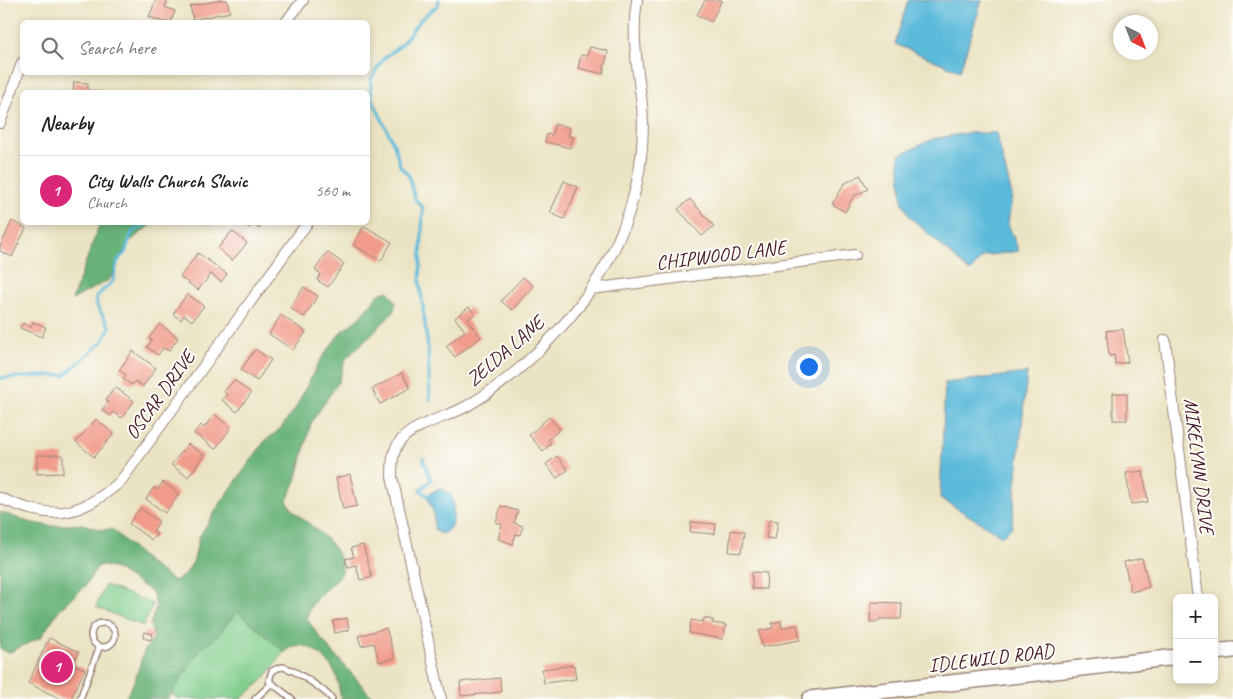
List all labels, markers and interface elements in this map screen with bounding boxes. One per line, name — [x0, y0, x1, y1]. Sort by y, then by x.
north arrow — [1113, 15, 1158, 60]
search box — [20, 20, 370, 75]
icon: search — [38, 34, 66, 62]
text: Search here — [78, 36, 155, 60]
text: Nearby — [40, 110, 93, 136]
text: City Walls Church Slavic — [87, 169, 248, 193]
text: 1 — [52, 181, 60, 201]
text: 560 m — [316, 181, 350, 201]
text: Church — [87, 193, 127, 213]
street label: CHIPWOOD LANE — [655, 234, 790, 275]
street label: ZELDA LANE — [461, 309, 551, 392]
street label: OSCAR DRIVE — [119, 344, 202, 444]
your location — [796, 354, 822, 380]
street label: MIKELYNN DRIVE — [1178, 397, 1220, 538]
map controls — [1173, 594, 1218, 684]
button: + — [1173, 594, 1218, 639]
street label: IDLEWILD ROAD — [927, 638, 1056, 678]
button: − — [1173, 639, 1218, 684]
pin: 1 — [41, 648, 73, 686]

